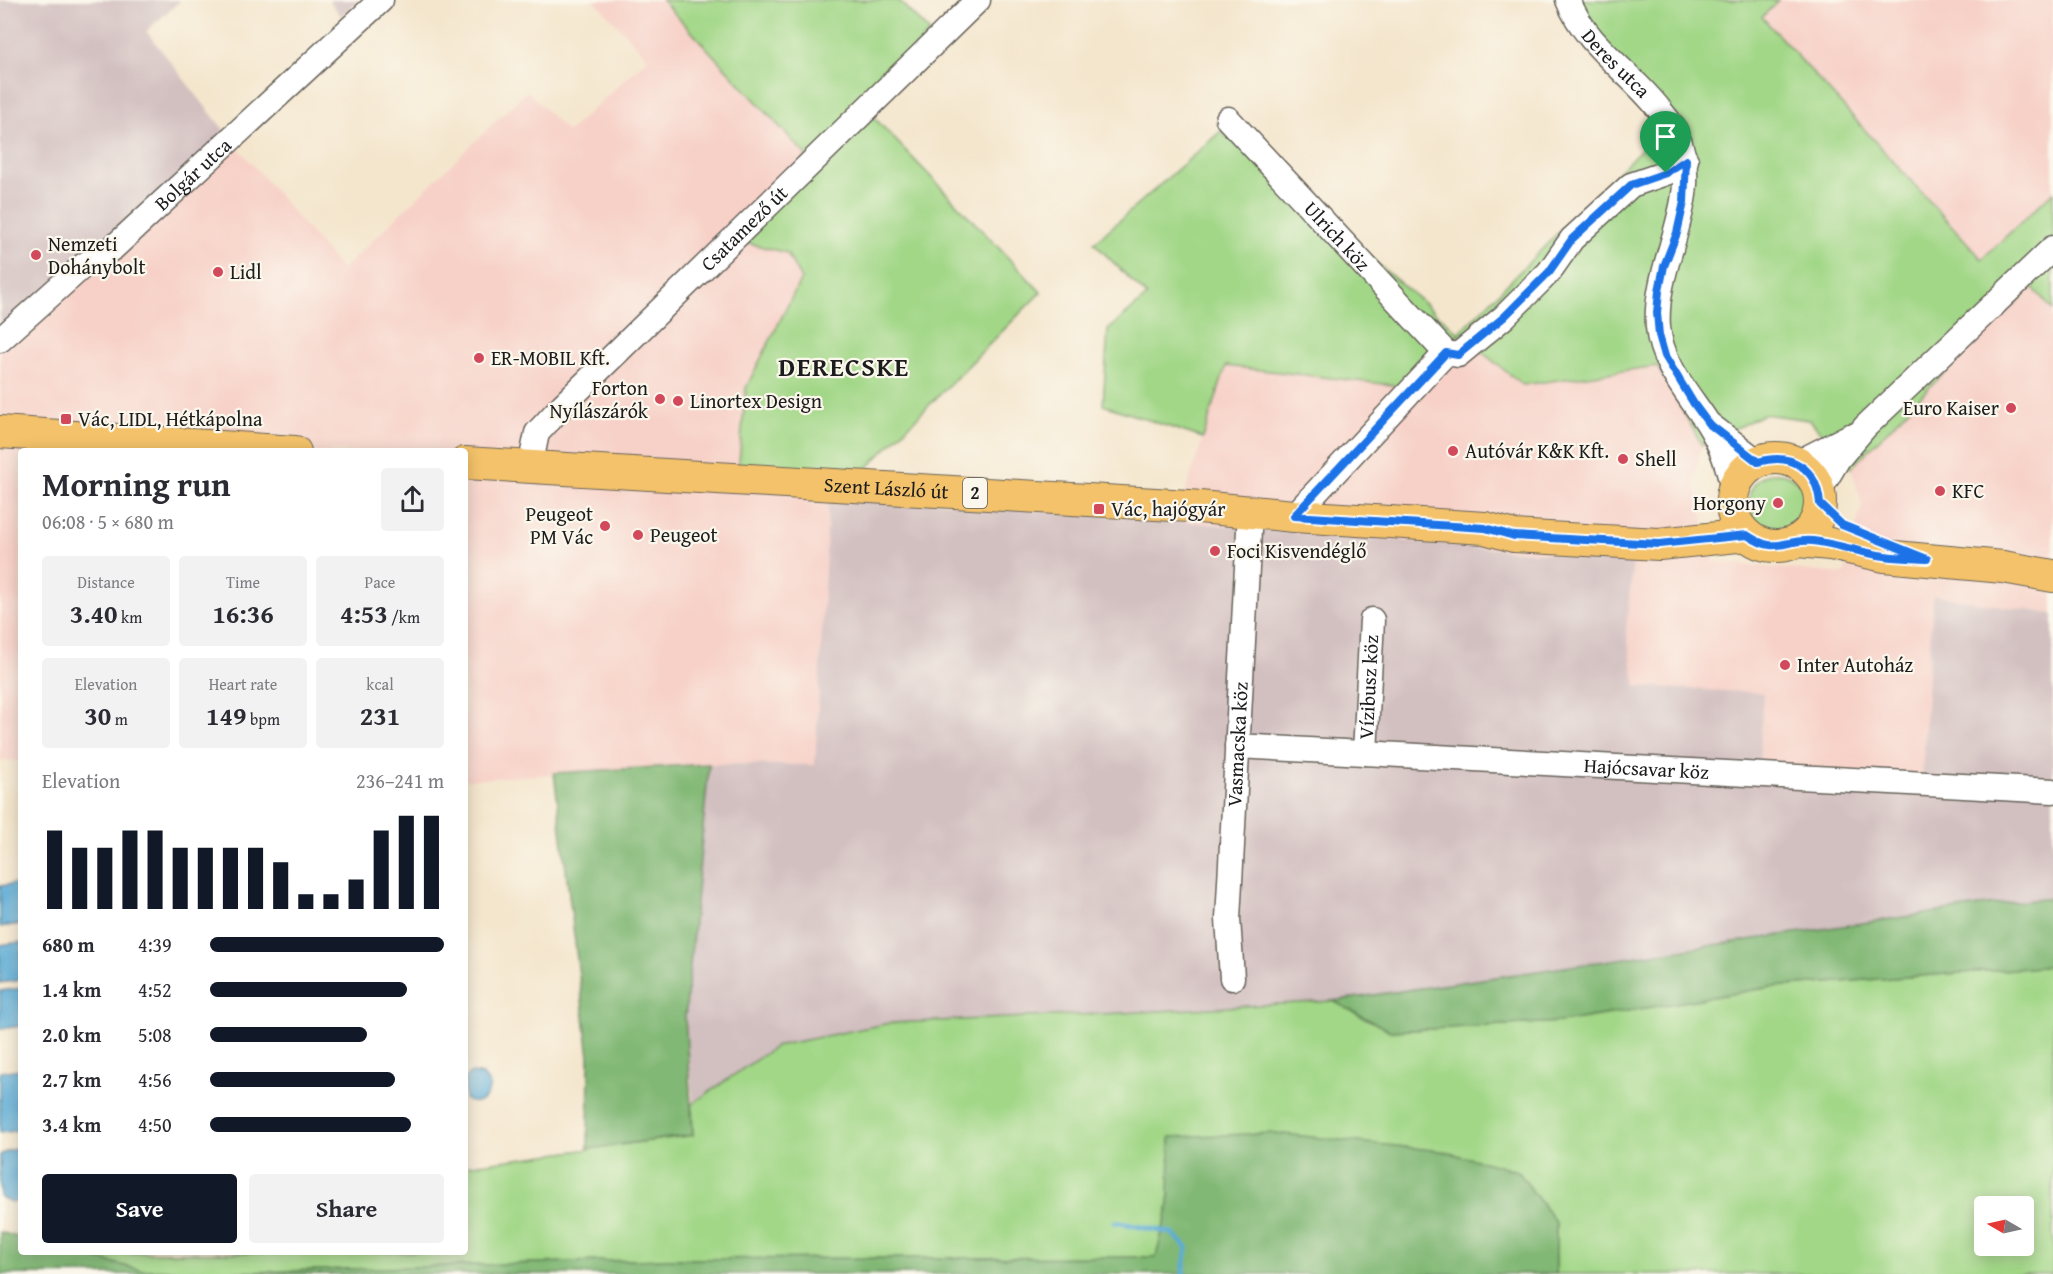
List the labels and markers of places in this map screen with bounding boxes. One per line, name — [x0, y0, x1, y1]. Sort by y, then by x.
pin — [1640, 111, 1691, 173]
place label: Nemzeti Dohánybolt — [48, 229, 145, 281]
marker: Nemzeti Dohánybolt — [29, 248, 43, 262]
place label: Lidl — [230, 257, 262, 286]
marker: Lidl — [211, 265, 225, 279]
place label: ER-MOBIL Kft. — [491, 343, 610, 372]
marker: ER-MOBIL Kft. — [472, 351, 486, 365]
place label: Forton Nyílászárók — [550, 373, 649, 425]
place label: Linortex Design — [690, 386, 822, 415]
marker: Forton Nyílászárók — [653, 392, 667, 406]
place label: Euro Kaiser — [1903, 393, 1999, 422]
marker: Linortex Design — [671, 394, 685, 408]
marker: Euro Kaiser — [2004, 401, 2018, 415]
place label: Vác, LIDL, Hétkápolna — [78, 404, 263, 433]
marker: Vác, LIDL, Hétkápolna — [59, 412, 73, 426]
place label: Autóvár K&K Kft. — [1465, 436, 1609, 465]
marker: Autóvár K&K Kft. — [1446, 444, 1460, 458]
place label: Shell — [1635, 444, 1677, 473]
marker: Shell — [1616, 452, 1630, 466]
place label: KFC — [1952, 476, 1985, 505]
marker: KFC — [1933, 484, 1947, 498]
place label: Horgony — [1693, 488, 1766, 517]
place label: Vác, hajógyár — [1111, 494, 1226, 523]
marker: Horgony — [1771, 496, 1785, 510]
place label: Peugeot PM Vác — [525, 499, 593, 551]
marker: Vác, hajógyár — [1092, 502, 1106, 516]
marker: Peugeot PM Vác — [598, 519, 612, 533]
place label: Peugeot — [650, 520, 718, 549]
marker: Peugeot — [631, 528, 645, 542]
place label: Foci Kisvendéglő — [1227, 536, 1366, 565]
marker: Foci Kisvendéglő — [1208, 544, 1222, 558]
place label: Inter Autoház — [1797, 650, 1913, 679]
marker: Inter Autoház — [1778, 658, 1792, 672]

